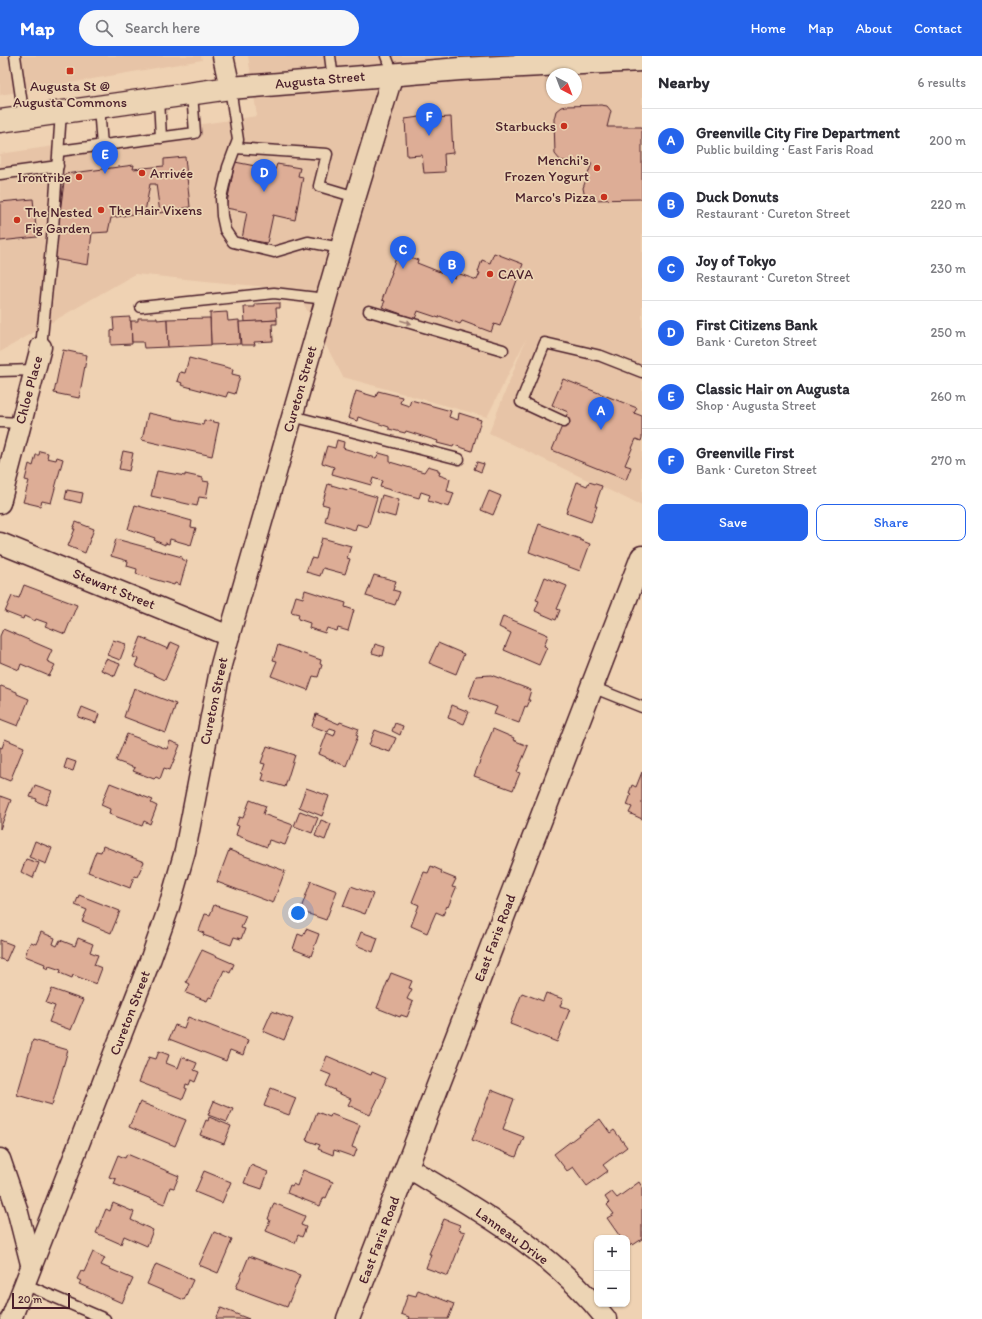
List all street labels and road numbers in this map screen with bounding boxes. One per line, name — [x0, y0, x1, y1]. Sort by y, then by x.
street label: Augusta Street — [274, 68, 366, 92]
street label: Cureton Street — [280, 344, 320, 434]
street label: Chloe Place — [12, 354, 46, 426]
street label: Stewart Street — [70, 565, 158, 613]
street label: Cureton Street — [196, 656, 232, 746]
street label: East Faris Road — [471, 891, 520, 984]
street label: Cureton Street — [106, 968, 154, 1058]
street label: East Faris Road — [355, 1193, 404, 1286]
street label: Lanneau Drive — [472, 1204, 552, 1268]

